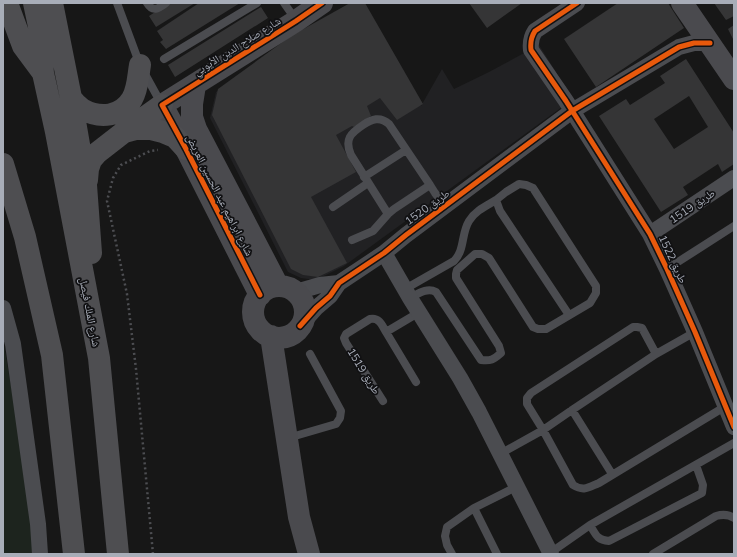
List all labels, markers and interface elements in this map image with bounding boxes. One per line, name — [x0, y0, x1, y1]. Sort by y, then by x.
street label: شارع صلاح الدين الأيوبي — [191, 14, 284, 80]
street label: شارع ابراهيم عبد الحسين العريض — [182, 132, 257, 258]
street label: طريق 1520 — [402, 186, 452, 228]
street label: طريق 1519 — [667, 186, 717, 226]
street label: طريق 1522 — [656, 233, 690, 285]
street label: شارع الملك فيصل — [76, 276, 104, 348]
street label: طريق 1519 — [344, 345, 384, 397]

